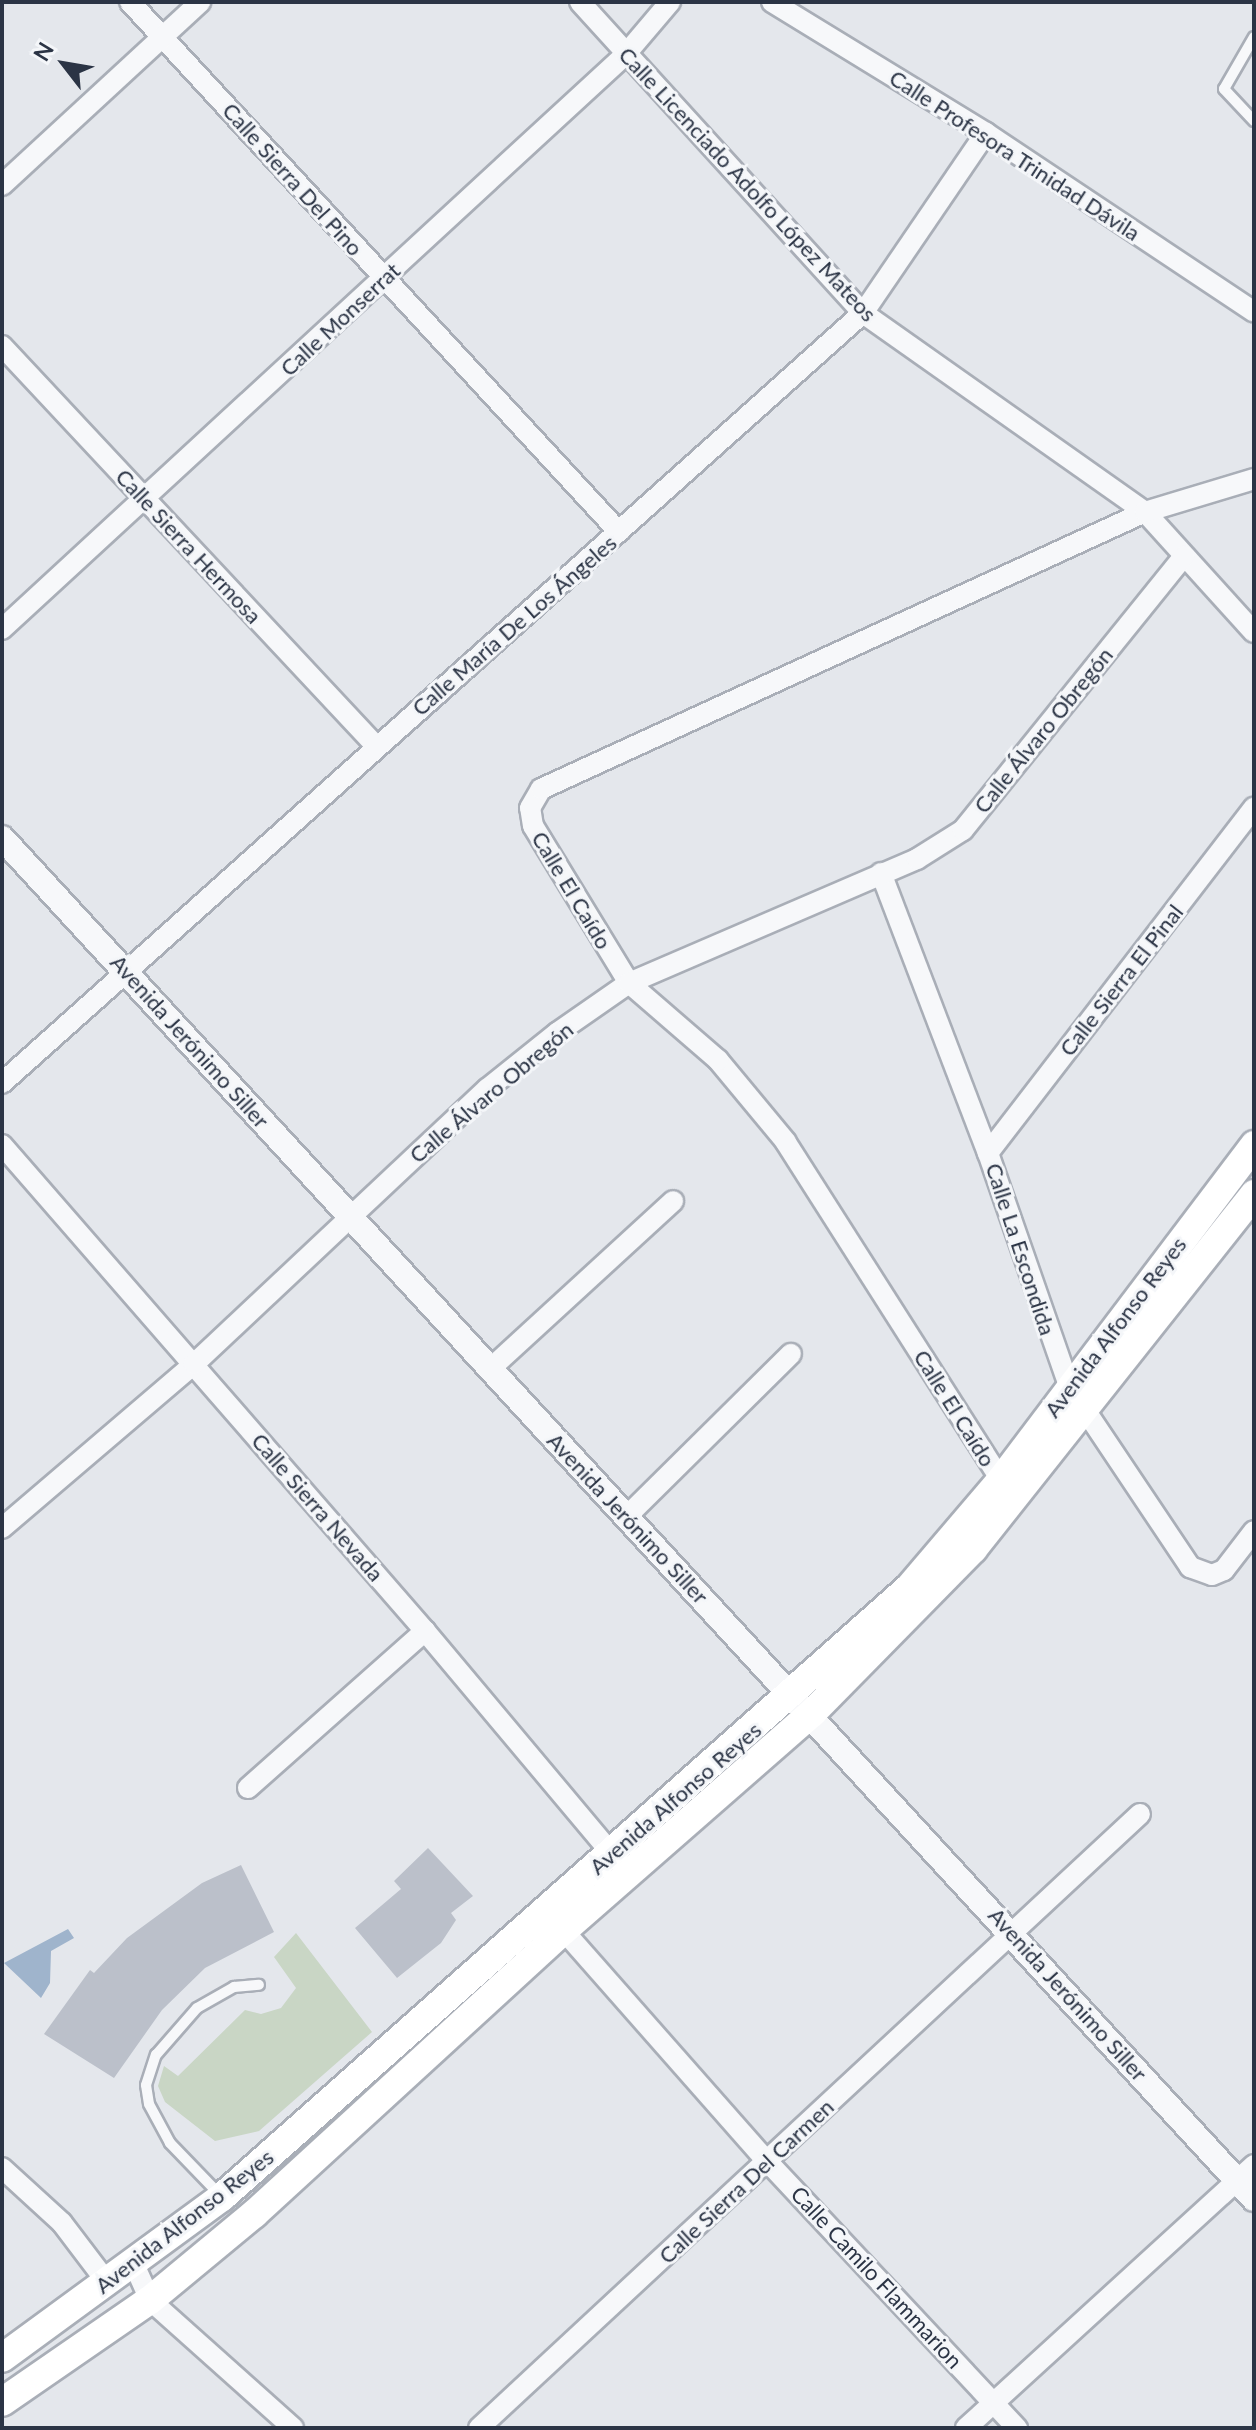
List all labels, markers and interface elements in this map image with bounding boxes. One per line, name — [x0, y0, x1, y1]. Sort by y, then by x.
north arrow — [24, 24, 104, 104]
text: N — [27, 37, 59, 66]
street label: Calle Licenciado Adolfo López Mateos — [614, 41, 882, 327]
street label: Calle Profesora Trinidad Dávila — [885, 64, 1145, 246]
street label: Calle Sierra Del Pino — [217, 97, 369, 261]
street label: Calle Monserrat — [275, 257, 405, 381]
street label: Calle Sierra Hermosa — [111, 463, 267, 629]
street label: Calle María De Los Ángeles — [406, 529, 622, 721]
street label: Calle Álvaro Obregón — [968, 642, 1118, 818]
street label: Calle El Caído — [527, 826, 617, 954]
street label: Calle Sierra El Pinal — [1054, 899, 1188, 1061]
street label: Avenida Jerónimo Siller — [105, 949, 275, 1133]
street label: Calle Álvaro Obregón — [404, 1016, 578, 1168]
street label: Calle La Escondida — [981, 1160, 1061, 1338]
street label: Avenida Alfonso Reyes — [1038, 1231, 1192, 1423]
street label: Calle El Caído — [909, 1345, 1001, 1471]
street label: Avenida Jerónimo Siller — [542, 1427, 714, 1609]
street label: Calle Sierra Nevada — [247, 1428, 389, 1586]
street label: Avenida Alfonso Reyes — [584, 1716, 766, 1880]
street label: Avenida Jerónimo Siller — [983, 1902, 1153, 2086]
street label: Calle Sierra Del Carmen — [653, 2093, 839, 2269]
street label: Avenida Alfonso Reyes — [89, 2143, 279, 2299]
street label: Calle Camilo Flammarion — [786, 2181, 968, 2373]

